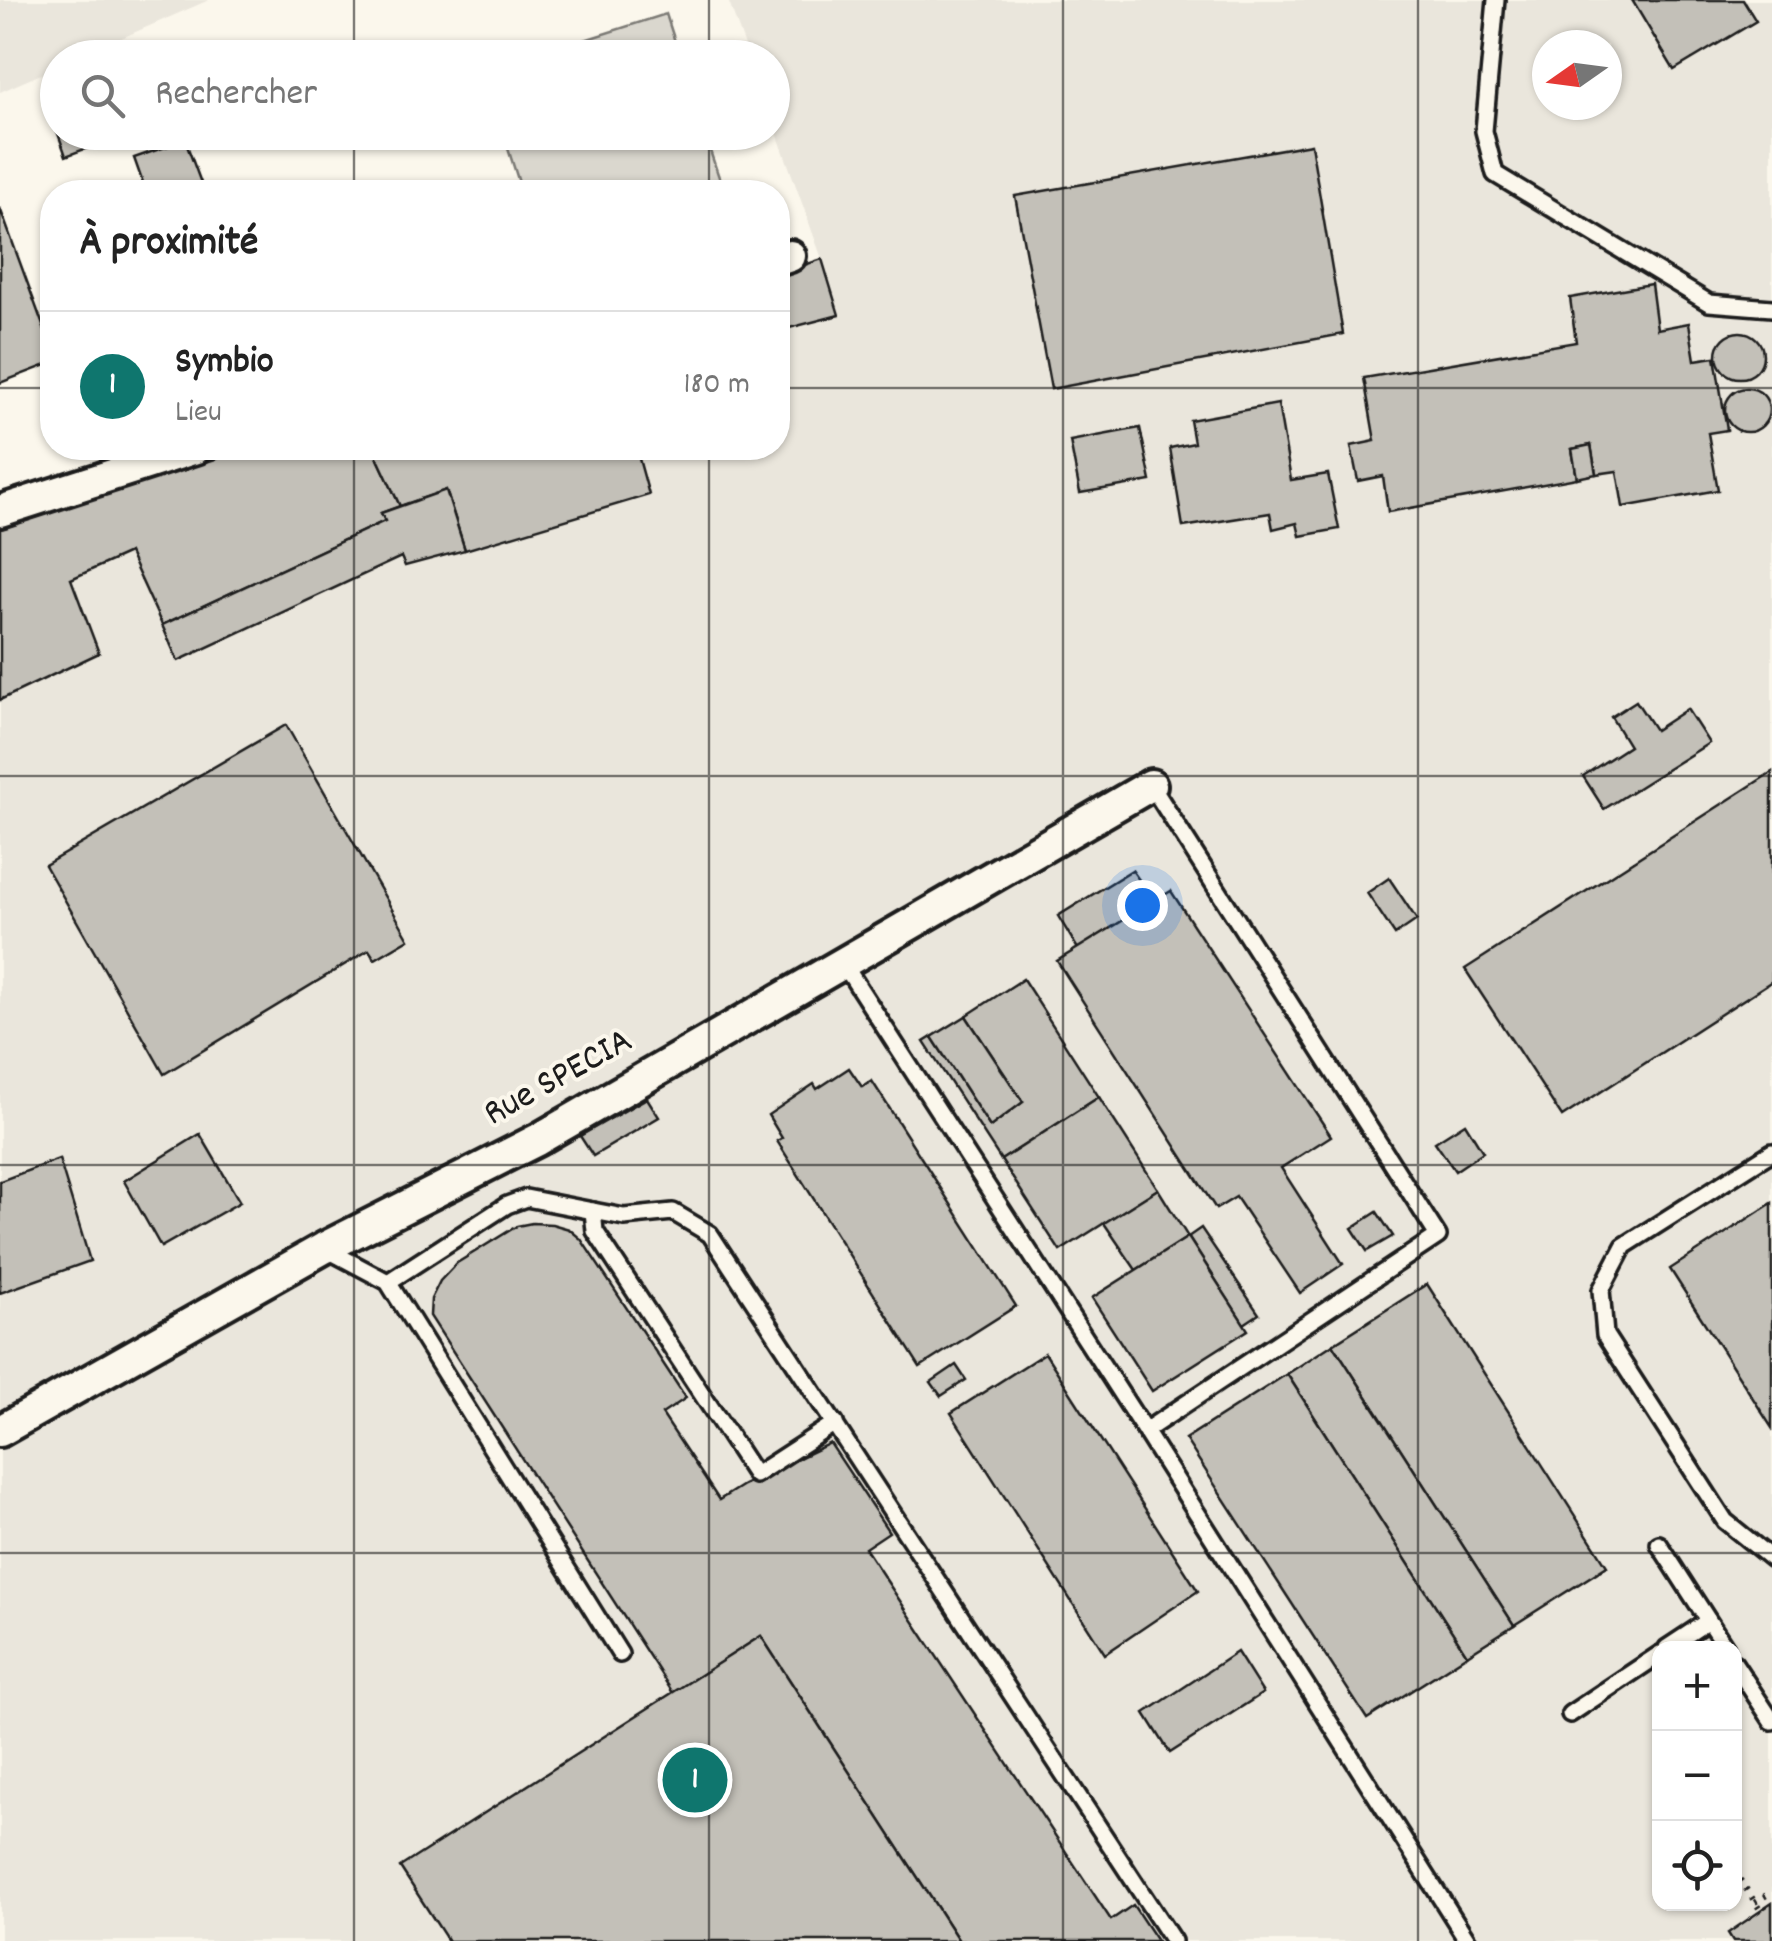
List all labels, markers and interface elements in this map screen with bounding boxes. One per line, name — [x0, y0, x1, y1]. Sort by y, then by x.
north arrow — [1532, 30, 1622, 120]
search box — [40, 40, 790, 150]
icon: search — [75, 68, 130, 123]
text: Rechercher — [155, 68, 317, 123]
text: À proximité — [80, 215, 258, 275]
text: Symbio — [175, 336, 274, 391]
text: 1 — [109, 363, 116, 409]
text: 180 m — [683, 363, 750, 409]
text: Lieu — [175, 391, 222, 437]
your location — [1117, 880, 1168, 931]
street label: Rue SPECIA — [474, 1015, 644, 1143]
map controls — [1652, 1641, 1742, 1911]
button: + — [1652, 1641, 1742, 1731]
button: − — [1652, 1731, 1742, 1821]
pin: 1 — [662, 1742, 728, 1818]
button: locate — [1652, 1821, 1742, 1911]

